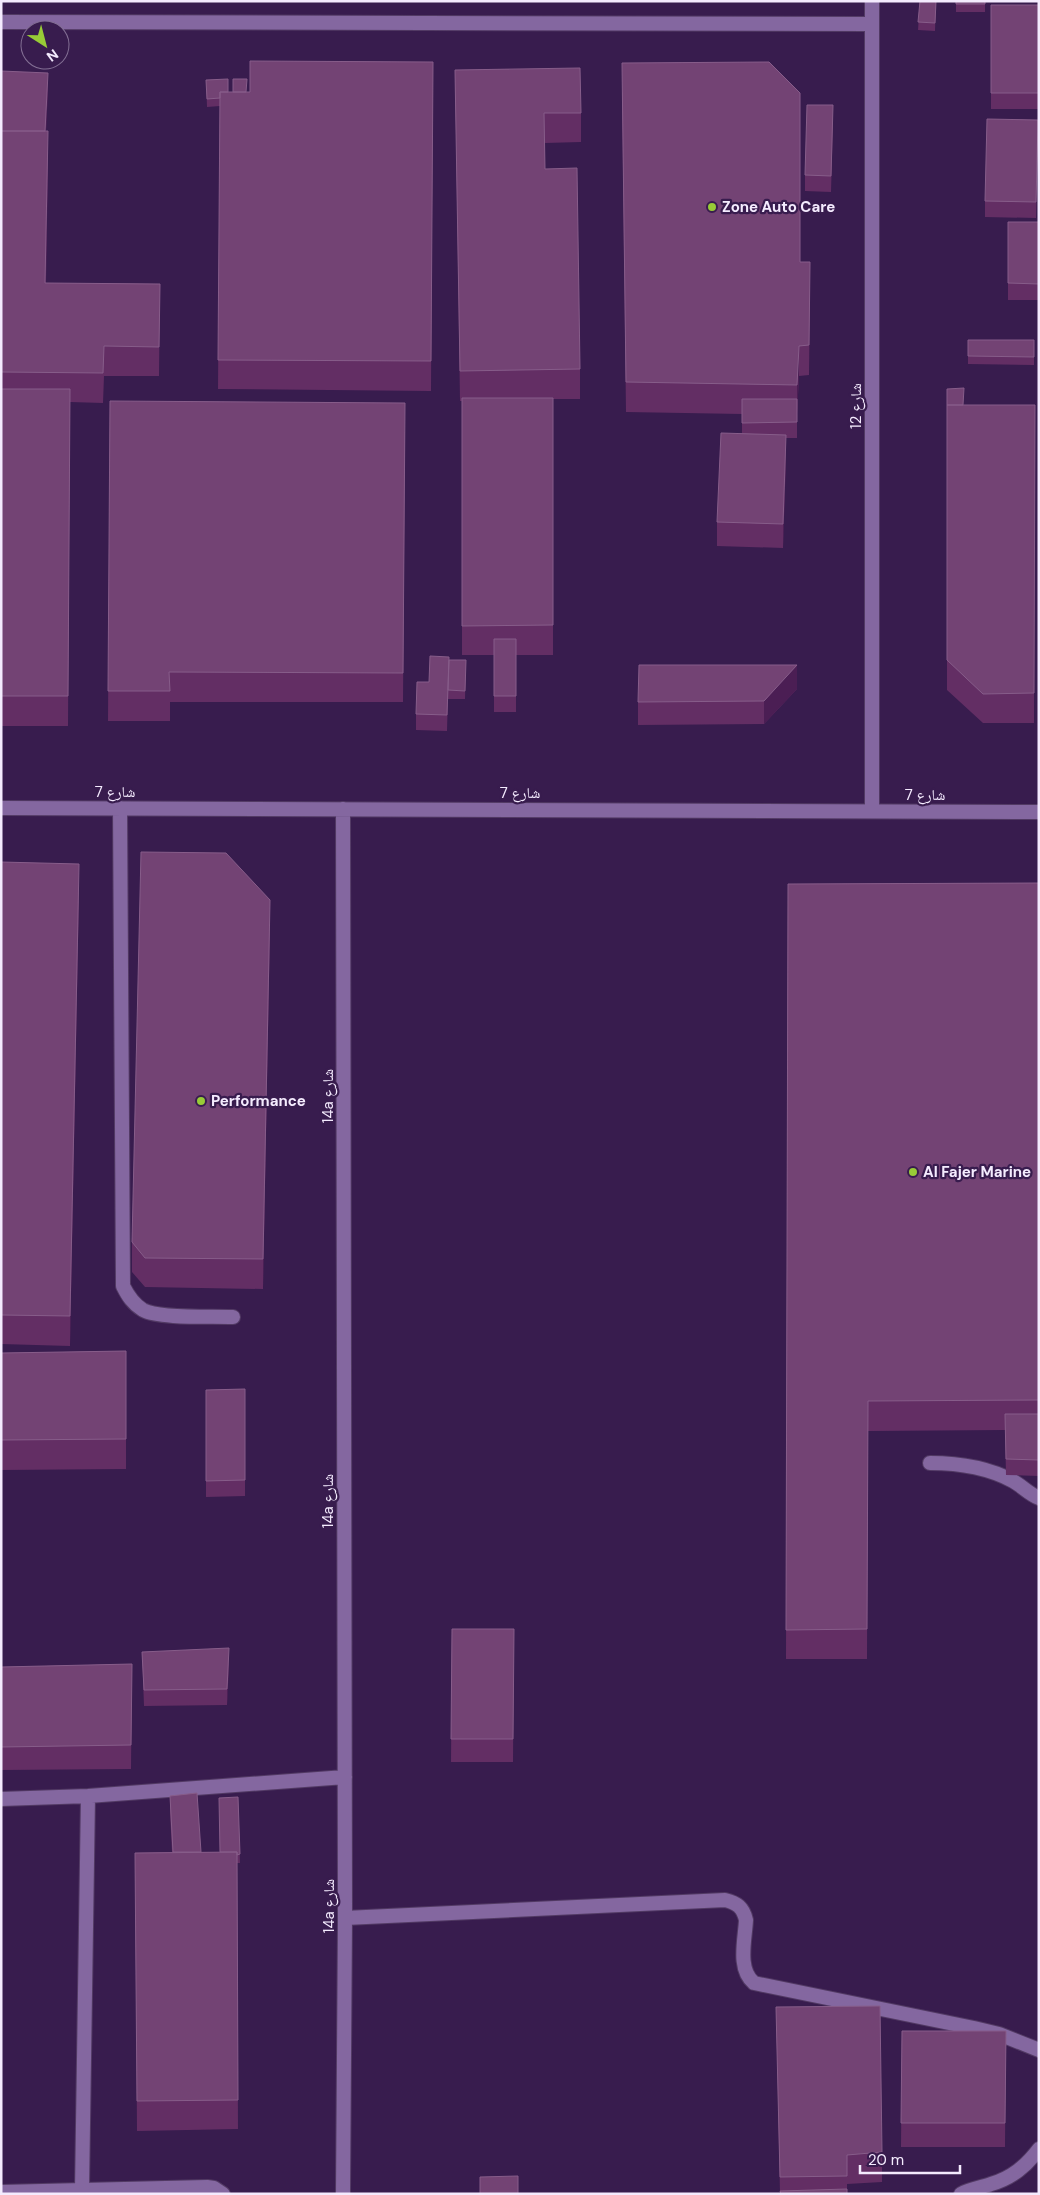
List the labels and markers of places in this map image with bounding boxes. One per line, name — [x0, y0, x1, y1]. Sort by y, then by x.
place label: Zone Auto Care — [722, 197, 835, 217]
marker: Zone Auto Care — [706, 201, 718, 213]
place label: Performance — [211, 1091, 306, 1111]
marker: Performance — [195, 1095, 207, 1107]
place label: Al Fajer Marine — [923, 1162, 1031, 1182]
marker: Al Fajer Marine — [907, 1166, 919, 1178]

